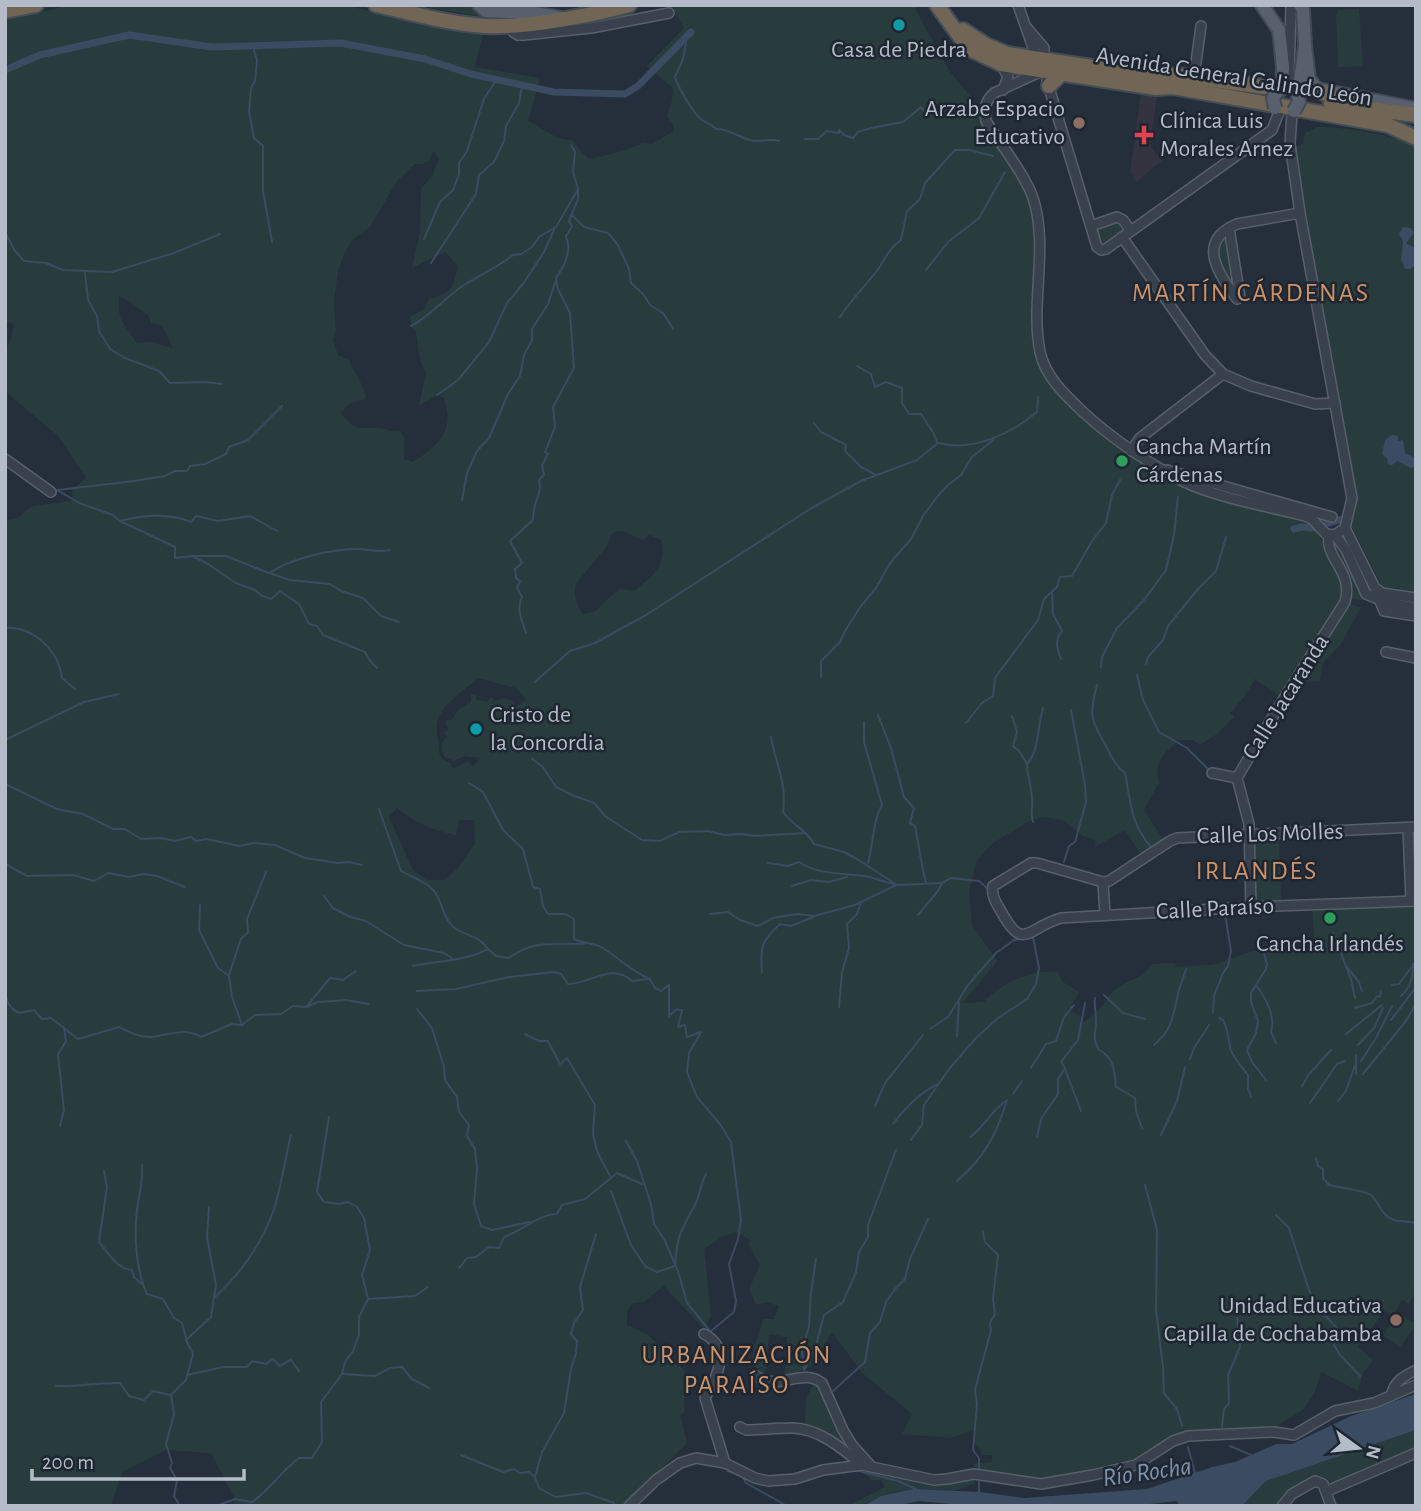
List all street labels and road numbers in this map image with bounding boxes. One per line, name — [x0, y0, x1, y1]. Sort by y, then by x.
street label: Avenida General Galindo León — [1094, 43, 1374, 111]
street label: Calle Jacaranda — [1238, 630, 1334, 764]
street label: Calle Los Molles — [1196, 819, 1344, 849]
street label: Calle Paraíso — [1155, 894, 1275, 924]

